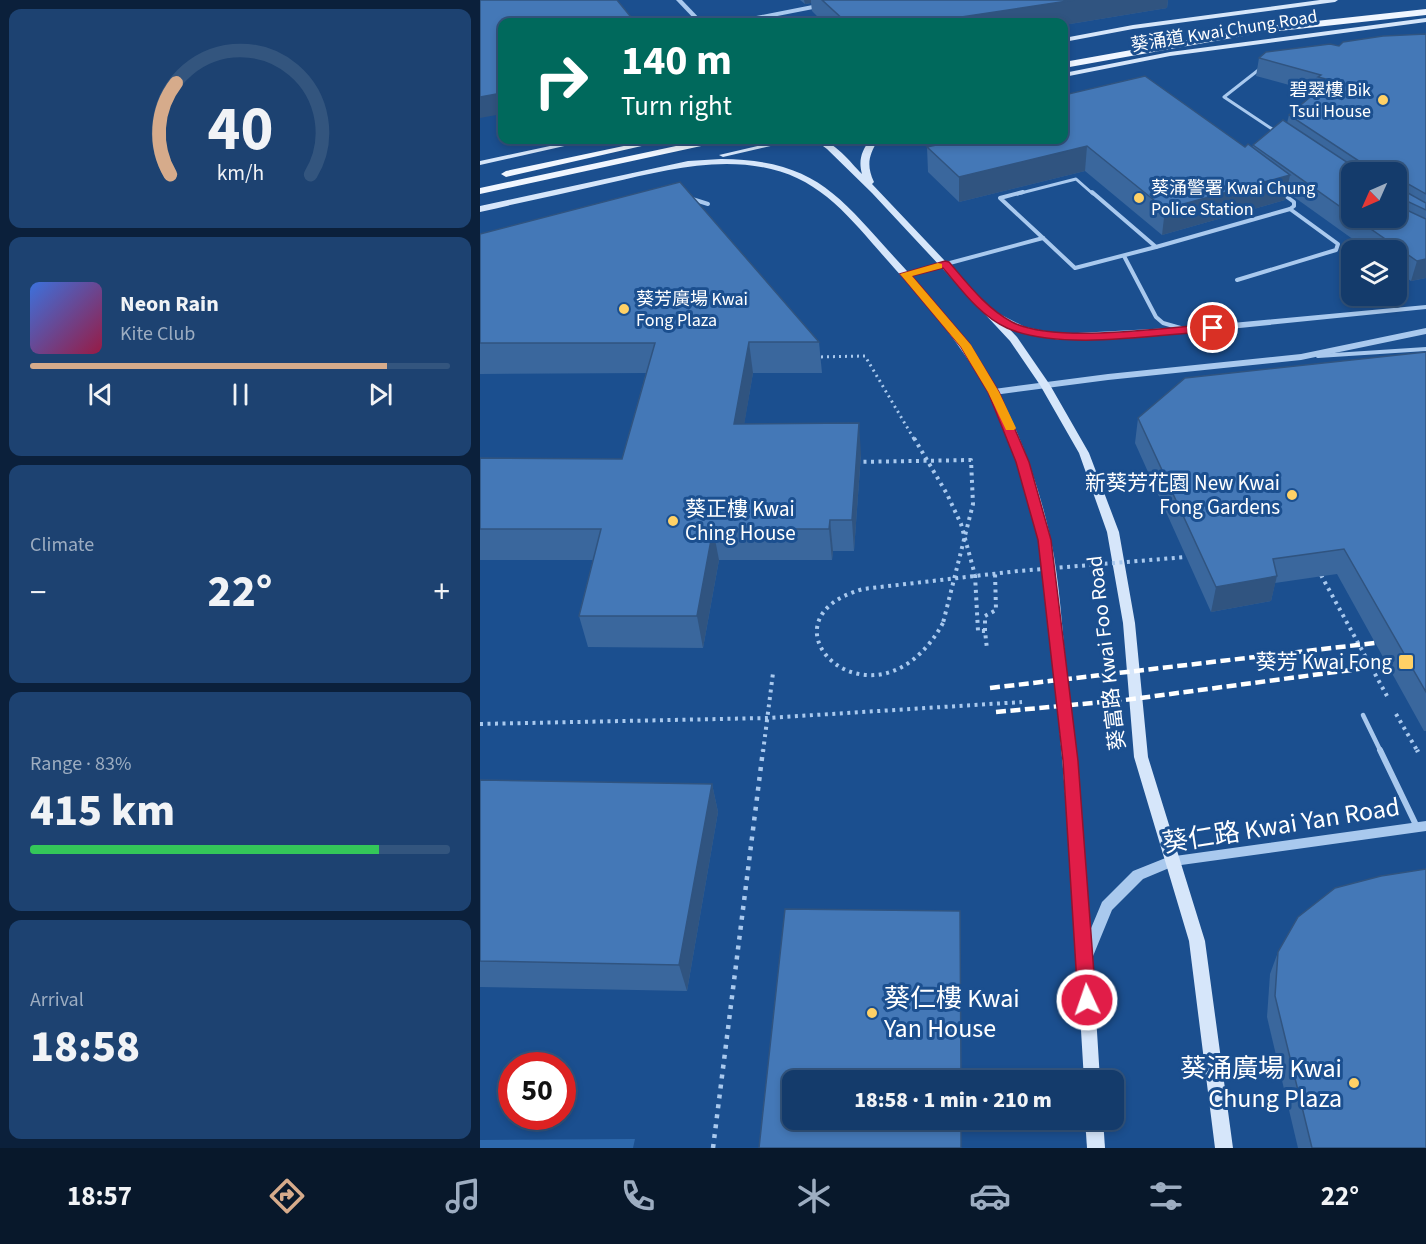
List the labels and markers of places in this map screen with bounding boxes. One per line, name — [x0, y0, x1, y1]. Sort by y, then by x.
place label: 碧翠樓 Bik Tsui House — [1289, 78, 1371, 124]
marker: 碧翠樓 Bik Tsui House — [1376, 93, 1390, 107]
place label: 葵涌警署 Kwai Chung Police Station — [1151, 176, 1315, 222]
marker: 葵涌警署 Kwai Chung Police Station — [1132, 191, 1146, 205]
place label: 葵芳廣場 Kwai Fong Plaza — [636, 287, 748, 333]
marker: 葵芳廣場 Kwai Fong Plaza — [617, 302, 631, 316]
pin — [1187, 302, 1238, 353]
place label: 新葵芳花園 New Kwai Fong Gardens — [1085, 468, 1280, 522]
marker: 新葵芳花園 New Kwai Fong Gardens — [1285, 488, 1299, 502]
place label: 葵正樓 Kwai Ching House — [685, 494, 796, 548]
marker: 葵正樓 Kwai Ching House — [666, 514, 680, 528]
place label: 葵芳 Kwai Fong — [1256, 647, 1392, 677]
marker: 葵芳 Kwai Fong — [1397, 653, 1415, 671]
place label: 葵仁樓 Kwai Yan House — [883, 980, 1020, 1047]
marker: 葵仁樓 Kwai Yan House — [865, 1006, 879, 1020]
place label: 葵涌廣場 Kwai Chung Plaza — [1180, 1050, 1342, 1117]
marker: 葵涌廣場 Kwai Chung Plaza — [1347, 1076, 1361, 1090]

